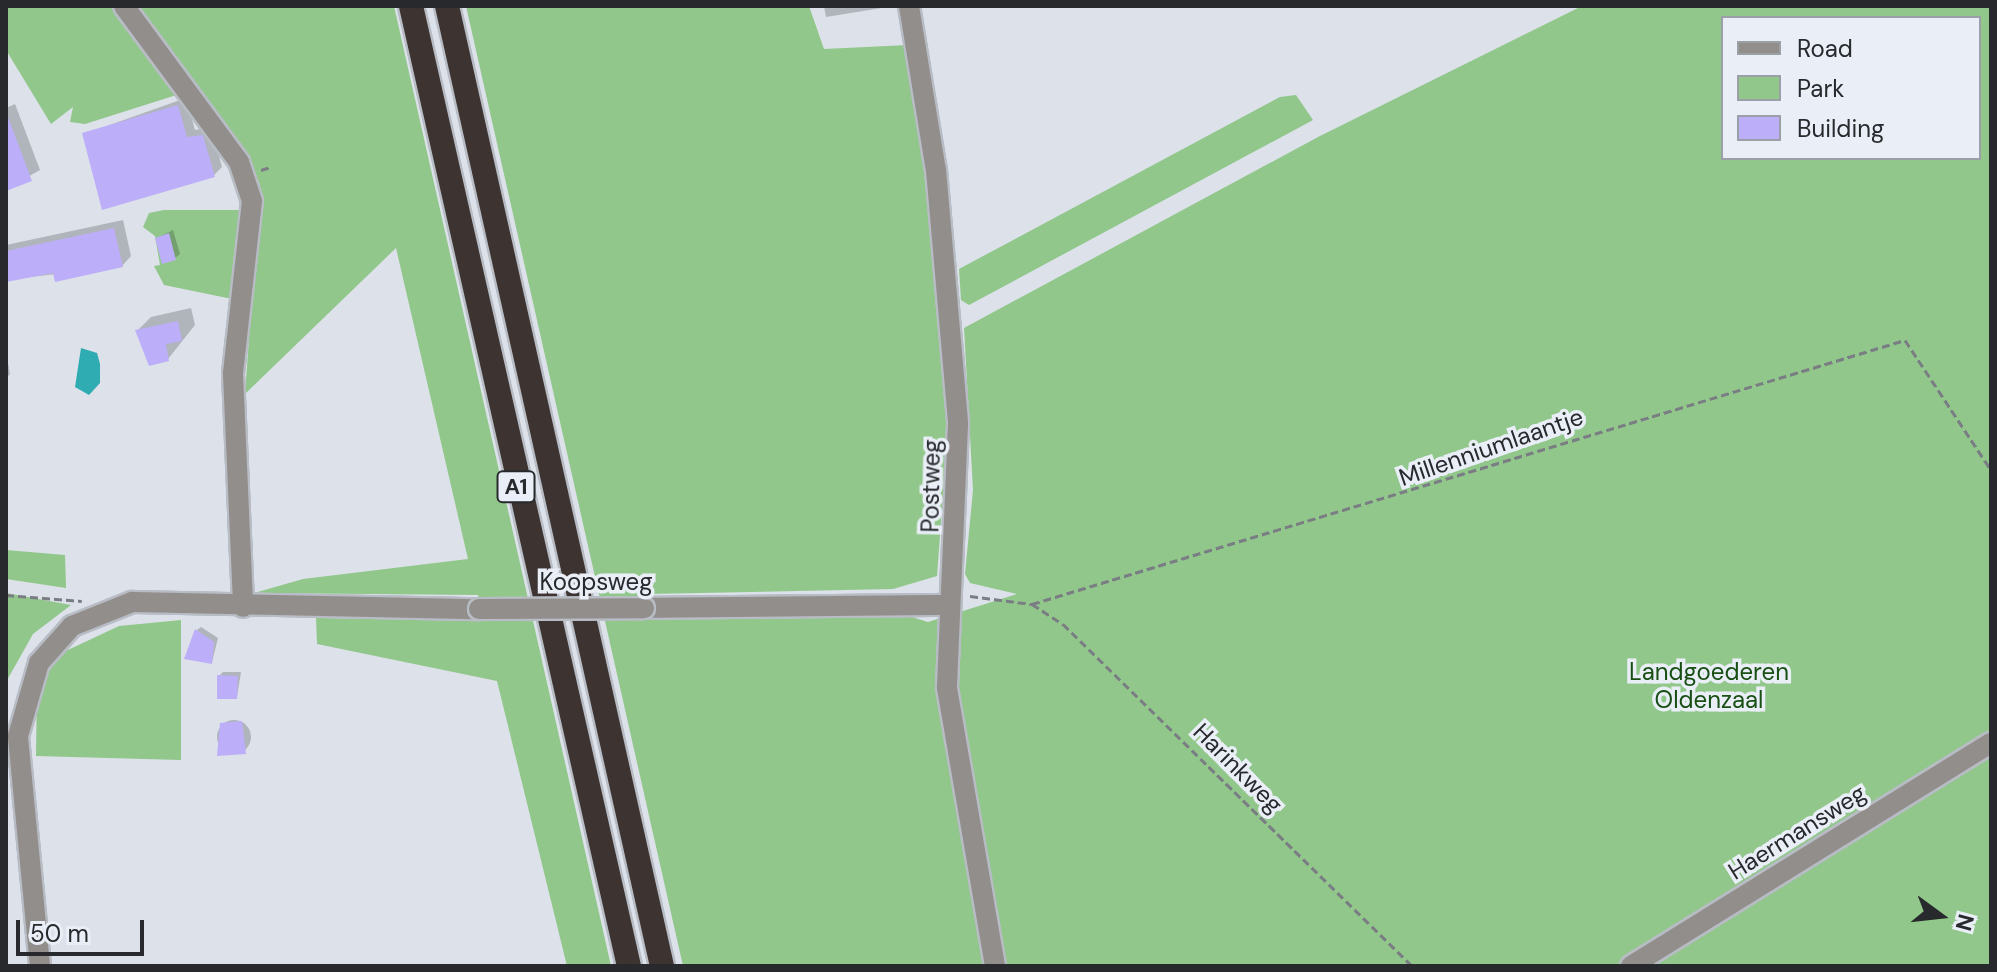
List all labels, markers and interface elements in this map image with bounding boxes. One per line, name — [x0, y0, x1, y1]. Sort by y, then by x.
legend — [1721, 16, 1981, 160]
text: Road — [1797, 33, 1853, 64]
text: Park — [1797, 73, 1844, 104]
text: Building — [1797, 113, 1884, 144]
street label: Millenniumlaantje — [1395, 402, 1587, 492]
street label: Postweg — [916, 439, 946, 533]
road number: A1 — [496, 469, 536, 505]
street label: Koopsweg — [539, 568, 653, 596]
park label: Landgoederen Oldenzaal — [1629, 658, 1789, 714]
street label: Harinkweg — [1187, 717, 1289, 819]
street label: Haermansweg — [1723, 778, 1871, 886]
north arrow — [1901, 876, 1981, 956]
scale bar — [20, 904, 148, 954]
text: N — [1949, 911, 1981, 934]
text: 50 m — [30, 918, 89, 949]

